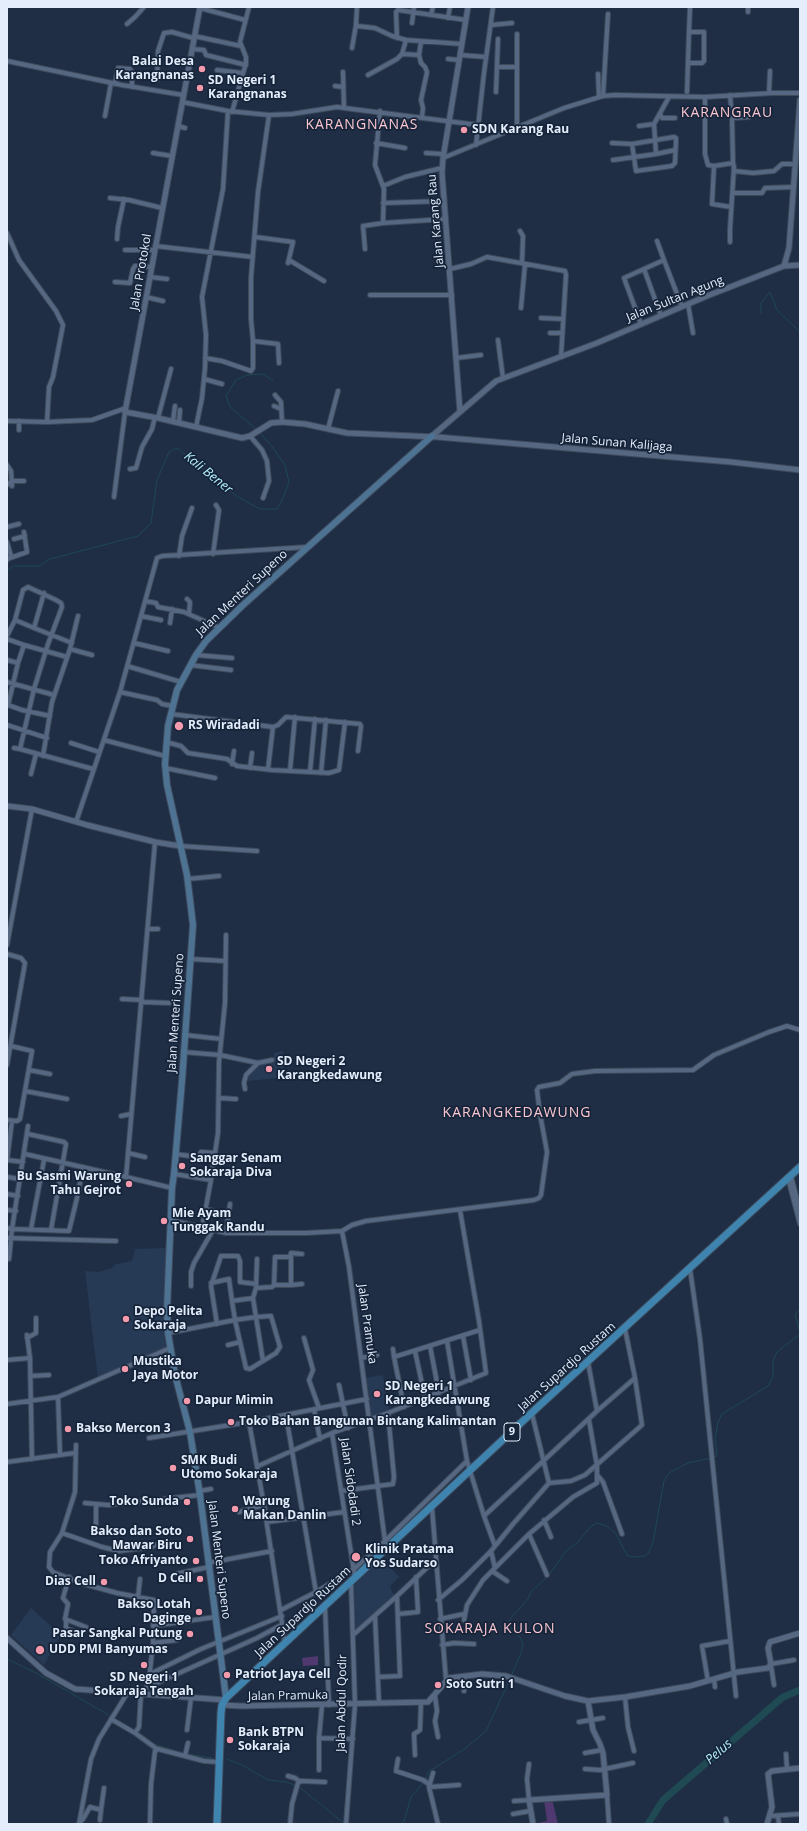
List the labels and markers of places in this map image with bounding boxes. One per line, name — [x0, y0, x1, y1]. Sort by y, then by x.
place label: Balai Desa Karangnanas — [115, 55, 194, 83]
marker: Balai Desa Karangnanas — [197, 64, 207, 74]
place label: SD Negeri 1 Karangnanas — [208, 74, 287, 102]
marker: SD Negeri 1 Karangnanas — [195, 83, 205, 93]
place label: SDN Karang Rau — [472, 123, 569, 137]
marker: SDN Karang Rau — [459, 125, 469, 135]
place label: RS Wiradadi — [188, 719, 260, 733]
marker: RS Wiradadi — [173, 720, 185, 732]
place label: SD Negeri 2 Karangkedawung — [277, 1055, 382, 1083]
marker: SD Negeri 2 Karangkedawung — [264, 1064, 274, 1074]
place label: Sanggar Senam Sokaraja Diva — [190, 1152, 282, 1180]
marker: Sanggar Senam Sokaraja Diva — [177, 1161, 187, 1171]
place label: Bu Sasmi Warung Tahu Gejrot — [17, 1170, 121, 1198]
marker: Bu Sasmi Warung Tahu Gejrot — [124, 1179, 134, 1189]
place label: Mie Ayam Tunggak Randu — [172, 1207, 265, 1235]
marker: Mie Ayam Tunggak Randu — [159, 1216, 169, 1226]
place label: Depo Pelita Sokaraja — [134, 1305, 203, 1333]
marker: Depo Pelita Sokaraja — [121, 1314, 131, 1324]
place label: Mustika Jaya Motor — [133, 1355, 198, 1383]
marker: Mustika Jaya Motor — [120, 1364, 130, 1374]
place label: SD Negeri 1 Karangkedawung — [385, 1380, 490, 1408]
marker: SD Negeri 1 Karangkedawung — [372, 1389, 382, 1399]
place label: Dapur Mimin — [195, 1394, 273, 1408]
marker: Dapur Mimin — [182, 1396, 192, 1406]
place label: Toko Bahan Bangunan Bintang Kalimantan — [239, 1415, 496, 1429]
marker: Toko Bahan Bangunan Bintang Kalimantan — [226, 1417, 236, 1427]
place label: Bakso Mercon 3 — [76, 1422, 171, 1436]
marker: Bakso Mercon 3 — [63, 1424, 73, 1434]
place label: SMK Budi Utomo Sokaraja — [181, 1454, 277, 1482]
marker: SMK Budi Utomo Sokaraja — [168, 1463, 178, 1473]
place label: Toko Sunda — [109, 1495, 179, 1509]
place label: Warung Makan Danlin — [243, 1495, 326, 1523]
marker: Toko Sunda — [182, 1497, 192, 1507]
marker: Warung Makan Danlin — [230, 1504, 240, 1514]
place label: Bakso dan Soto Mawar Biru — [90, 1525, 182, 1553]
marker: Bakso dan Soto Mawar Biru — [185, 1534, 195, 1544]
place label: Klinik Pratama Yos Sudarso — [365, 1543, 454, 1571]
marker: Klinik Pratama Yos Sudarso — [350, 1551, 362, 1563]
place label: Toko Afriyanto — [99, 1554, 188, 1568]
marker: Toko Afriyanto — [191, 1556, 201, 1566]
place label: D Cell — [158, 1572, 192, 1586]
marker: D Cell — [195, 1574, 205, 1584]
place label: Dias Cell — [45, 1575, 96, 1589]
marker: Dias Cell — [99, 1577, 109, 1587]
place label: Bakso Lotah Daginge — [117, 1598, 191, 1626]
marker: Bakso Lotah Daginge — [194, 1607, 204, 1617]
place label: Pasar Sangkal Putung — [52, 1627, 182, 1641]
marker: Pasar Sangkal Putung — [185, 1629, 195, 1639]
place label: UDD PMI Banyumas — [49, 1643, 168, 1657]
marker: UDD PMI Banyumas — [34, 1644, 46, 1656]
marker: SD Negeri 1 Sokaraja Tengah — [139, 1660, 149, 1670]
place label: Patriot Jaya Cell — [235, 1668, 330, 1682]
marker: Patriot Jaya Cell — [222, 1670, 232, 1680]
place label: SD Negeri 1 Sokaraja Tengah — [94, 1671, 194, 1699]
place label: Soto Sutri 1 — [446, 1678, 515, 1692]
marker: Soto Sutri 1 — [433, 1680, 443, 1690]
place label: Bank BTPN Sokaraja — [238, 1726, 304, 1754]
marker: Bank BTPN Sokaraja — [225, 1735, 235, 1745]

